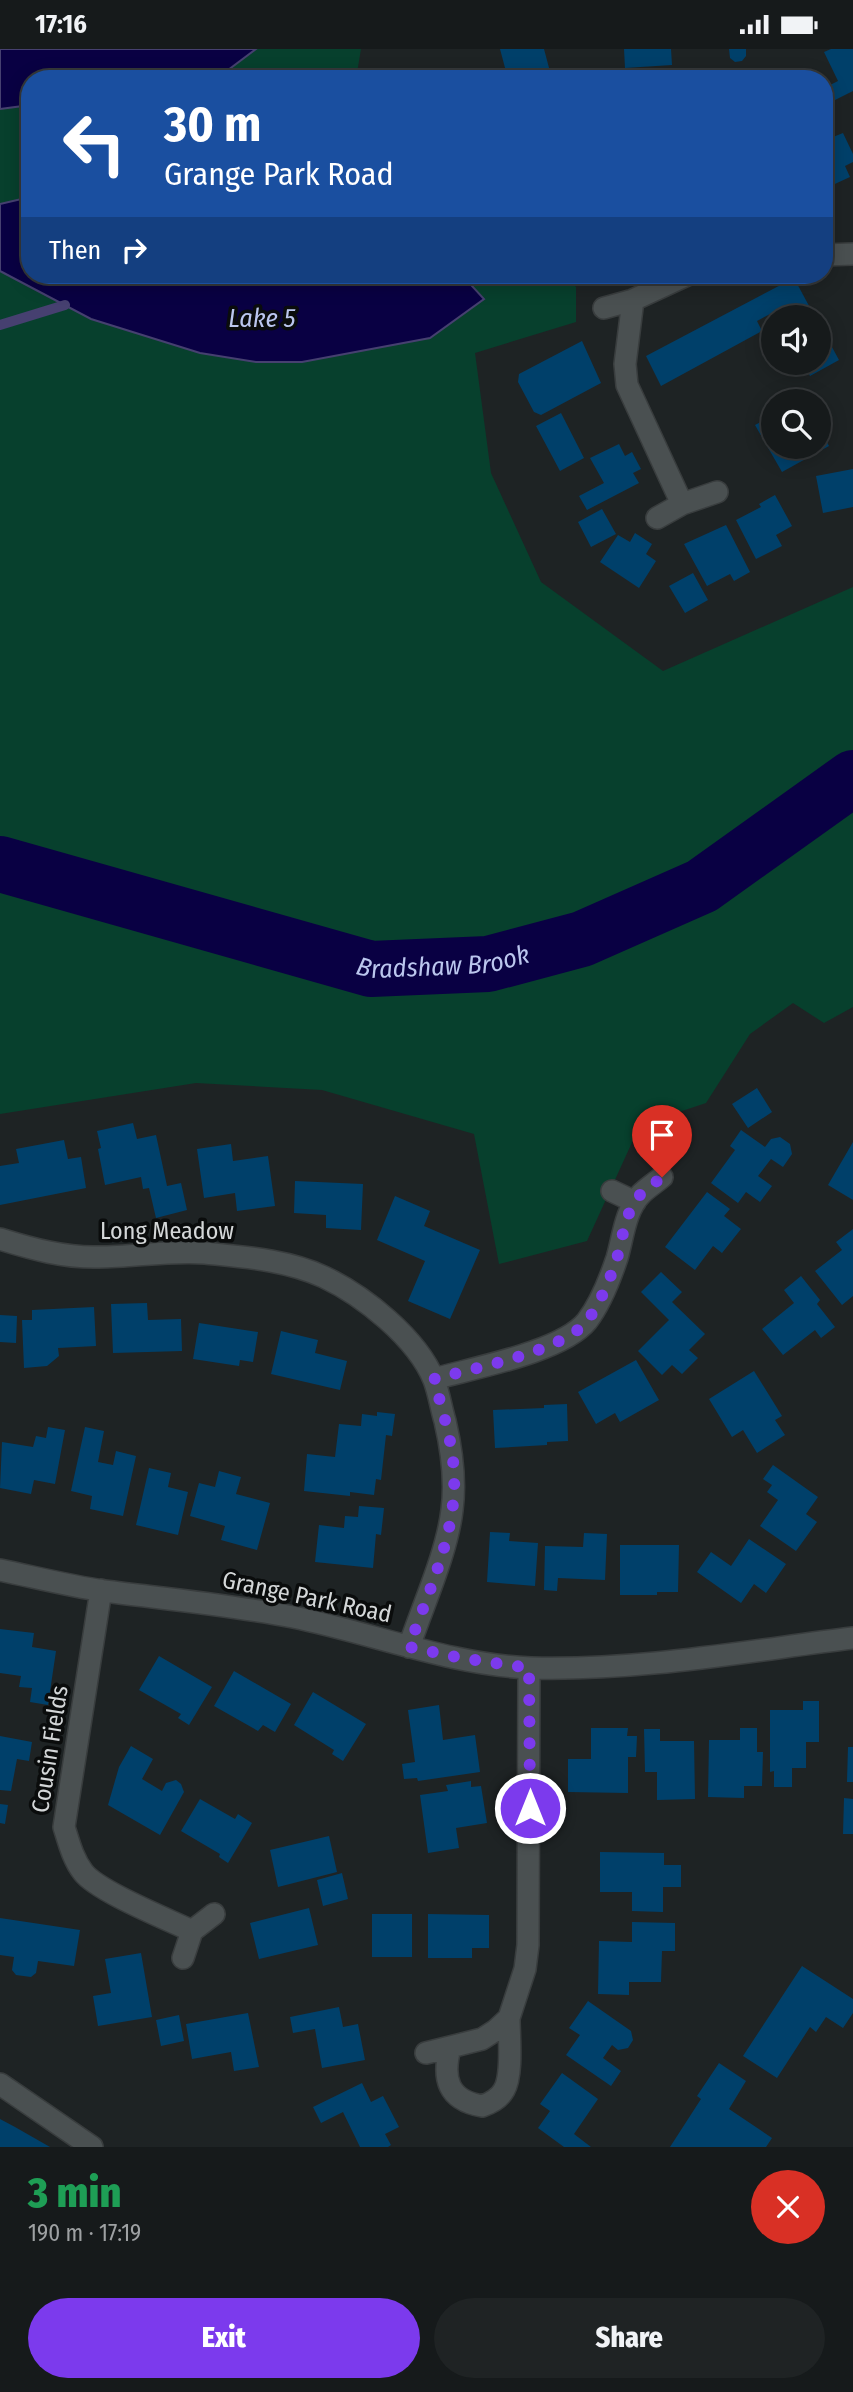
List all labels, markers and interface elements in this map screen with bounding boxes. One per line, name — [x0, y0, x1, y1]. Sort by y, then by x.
text: 17:16 — [35, 9, 87, 40]
text: 30 m — [164, 95, 262, 154]
icon: left — [49, 98, 140, 189]
text: Grange Park Road — [164, 155, 394, 193]
icon: right — [115, 231, 153, 269]
text: Then — [49, 235, 101, 266]
water label: Lake 5 — [228, 303, 296, 334]
map controls — [761, 305, 831, 459]
button: sound — [761, 305, 831, 375]
button: search — [761, 389, 831, 459]
water label: Bradshaw Brook — [353, 939, 533, 985]
pin — [632, 1105, 692, 1177]
icon: arrive — [643, 1116, 681, 1154]
street label: Long Meadow — [100, 1217, 234, 1245]
street label: Grange Park Road — [220, 1565, 394, 1629]
street label: Cousin Fields — [26, 1683, 74, 1815]
position arrow — [493, 1771, 567, 1845]
text: 3 min — [28, 2168, 121, 2218]
button: close — [751, 2170, 825, 2244]
text: 190 m · 17:19 — [28, 2219, 141, 2247]
button: Exit — [28, 2298, 420, 2378]
button: Share — [434, 2298, 825, 2378]

